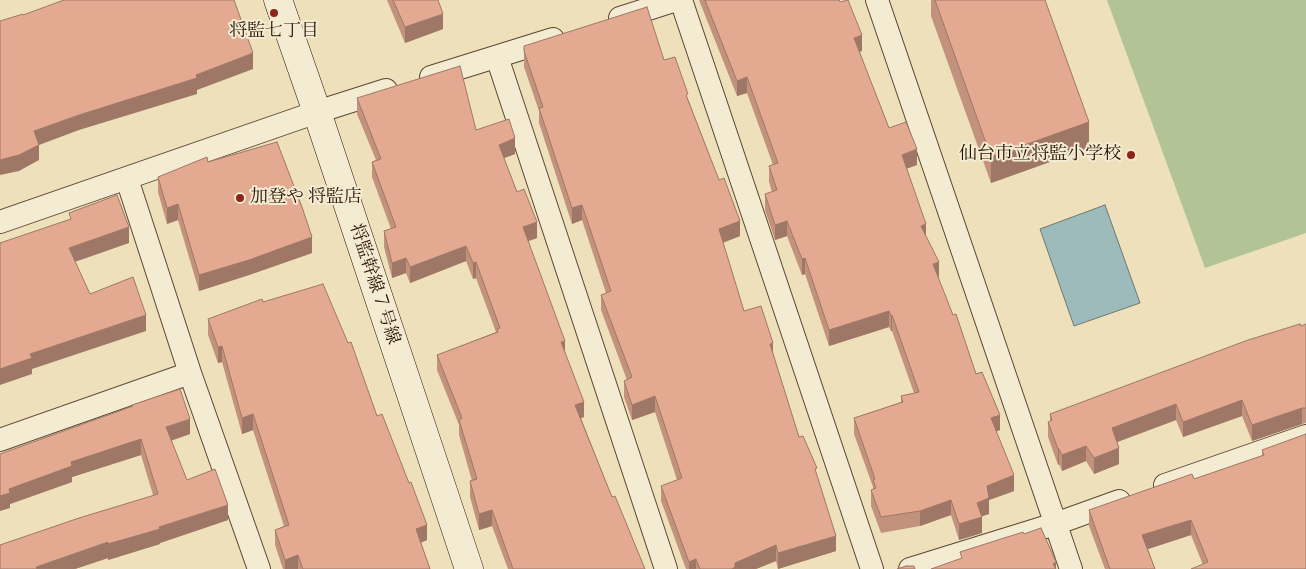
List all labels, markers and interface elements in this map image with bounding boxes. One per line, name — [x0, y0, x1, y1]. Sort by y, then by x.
marker: 将監七丁目 — [268, 7, 280, 19]
place label: 将監七丁目 — [229, 21, 319, 43]
place label: 仙台市立将監小学校 — [959, 144, 1121, 166]
marker: 仙台市立将監小学校 — [1125, 149, 1137, 161]
place label: 加登や 将監店 — [250, 187, 362, 209]
marker: 加登や 将監店 — [234, 192, 246, 204]
street label: 将監幹線７号線 — [344, 221, 404, 347]

